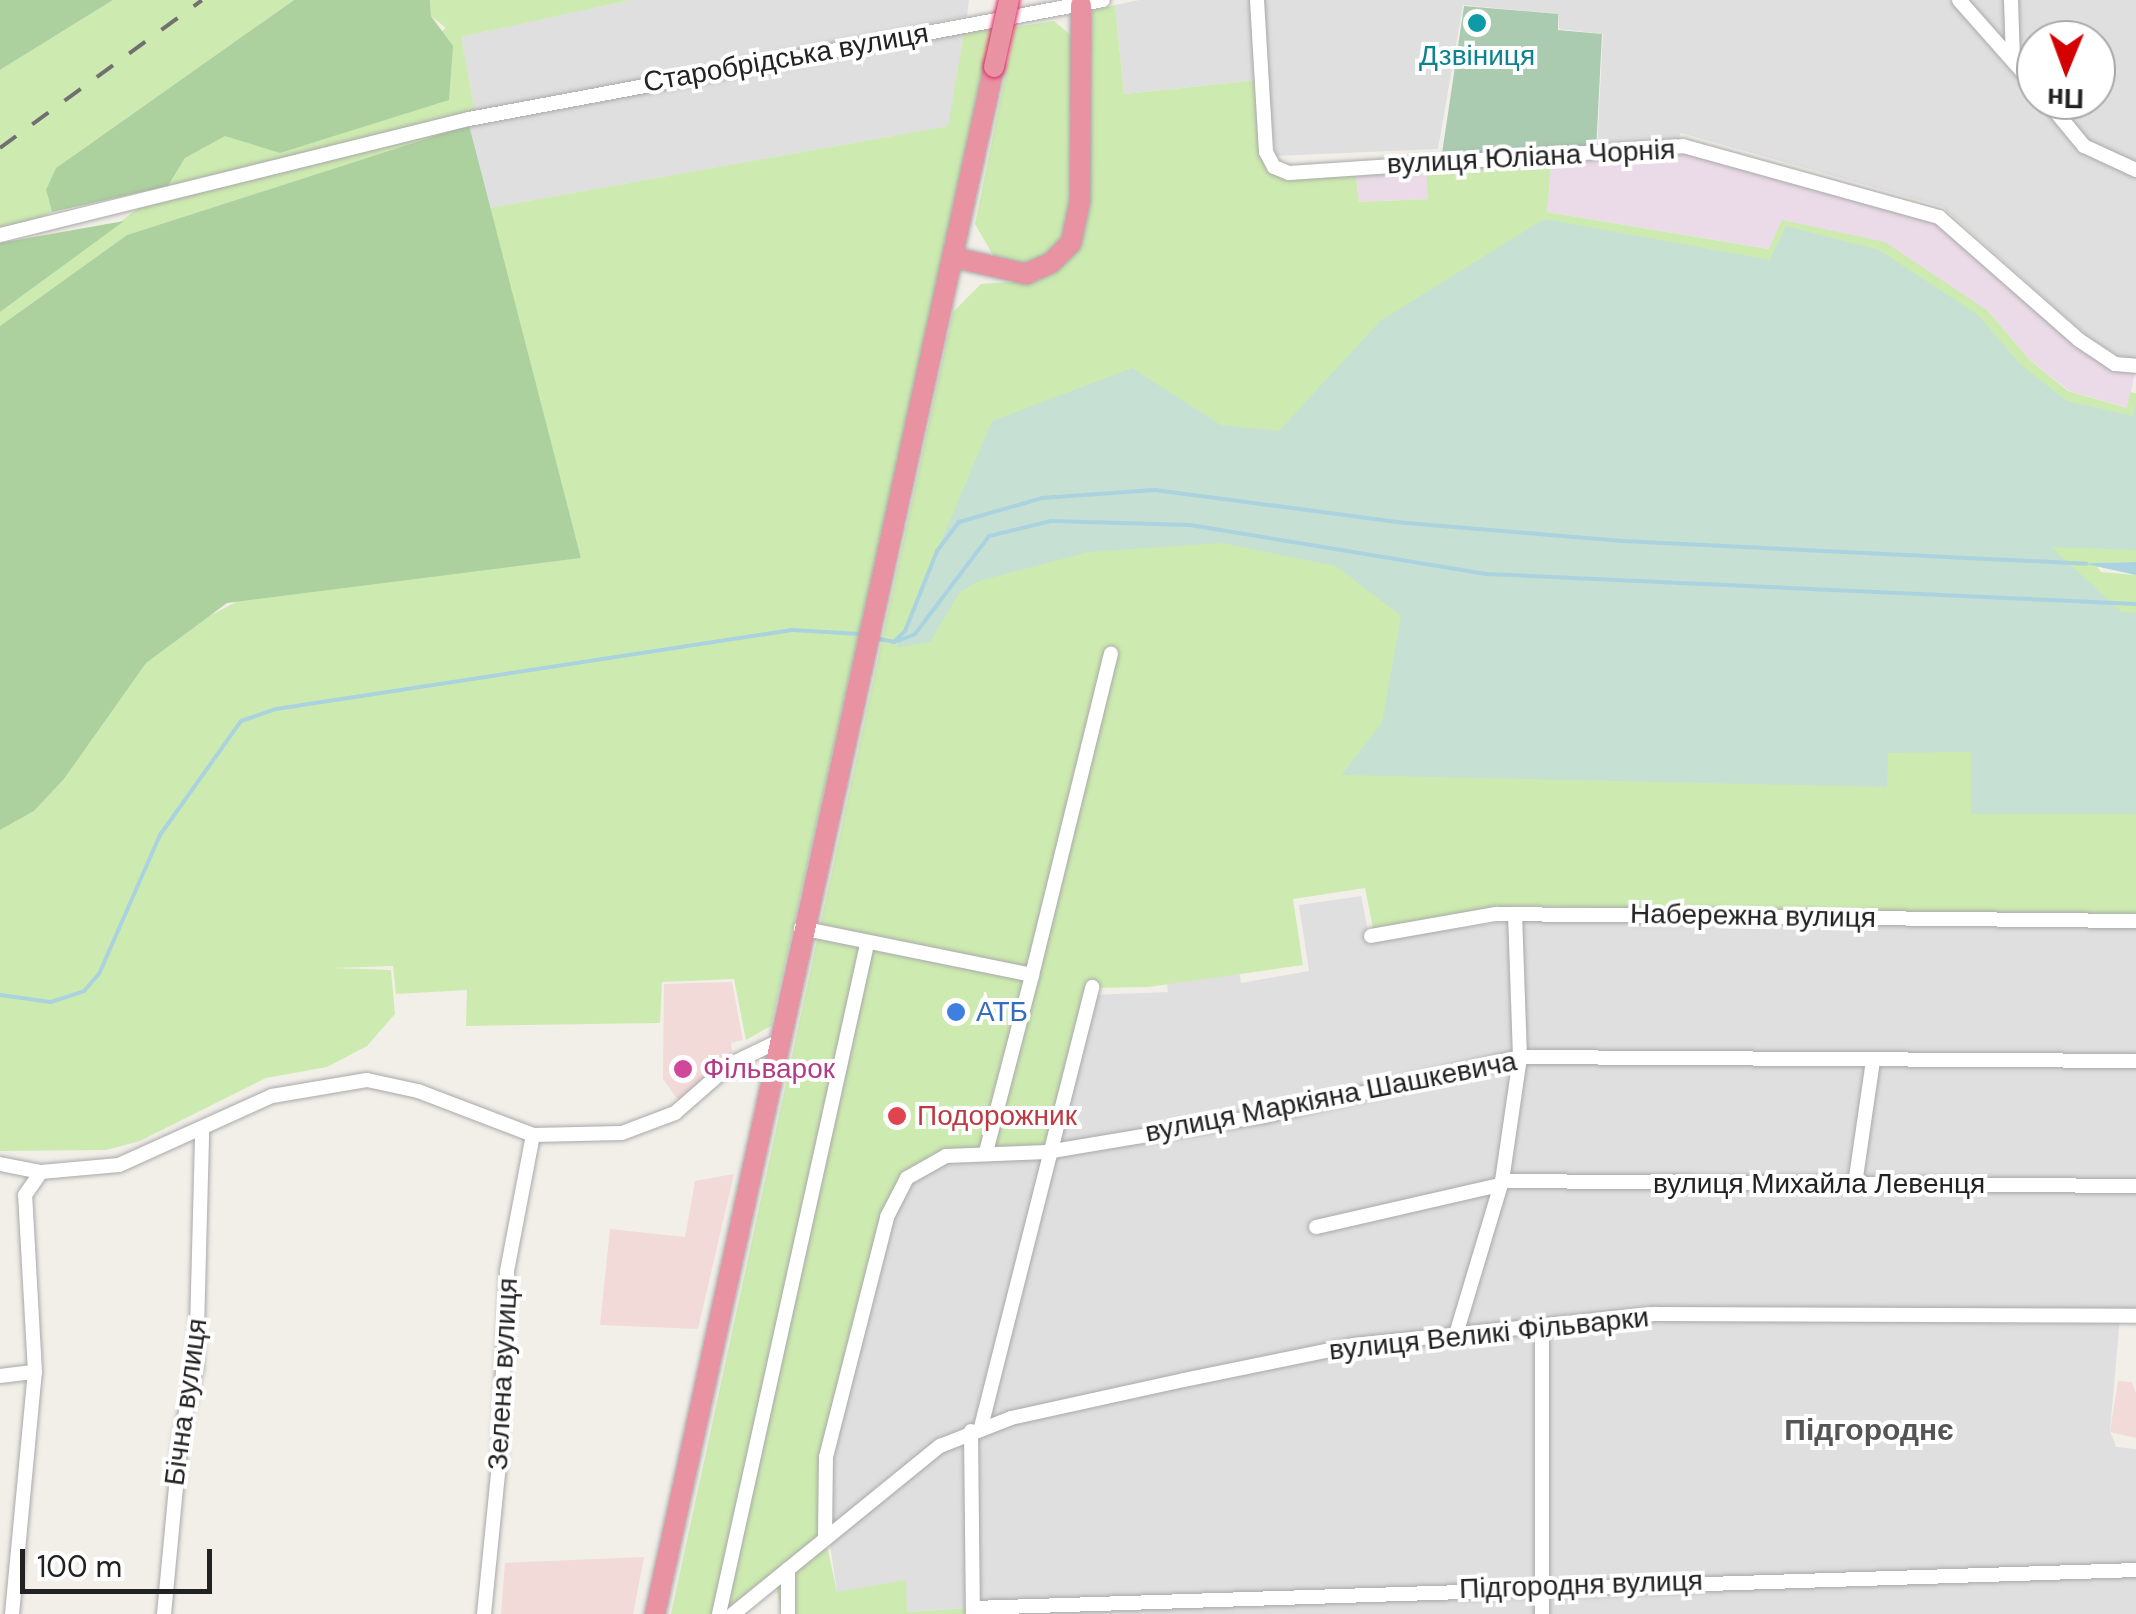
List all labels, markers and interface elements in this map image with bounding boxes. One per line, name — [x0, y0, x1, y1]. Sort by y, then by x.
marker: Дзвіниця — [1466, 12, 1488, 34]
street label: Старобрідська вулиця — [641, 16, 931, 100]
north arrow — [2016, 20, 2116, 120]
place label: Дзвіниця — [1419, 39, 1535, 73]
text: Пн — [2047, 80, 2084, 117]
street label: вулиця Юліана Чорнія — [1386, 133, 1676, 181]
street label: Набережна вулиця — [1630, 897, 1876, 935]
place label: АТБ — [976, 995, 1028, 1029]
marker: АТБ — [945, 1001, 967, 1023]
street label: вулиця Маркіяна Шашкевича — [1142, 1044, 1520, 1150]
place label: Фільварок — [703, 1052, 835, 1086]
marker: Фільварок — [672, 1058, 694, 1080]
place label: Подорожник — [917, 1099, 1077, 1133]
marker: Подорожник — [886, 1105, 908, 1127]
street label: вулиця Михайла Левенця — [1653, 1167, 1985, 1201]
street label: Зелена вулиця — [481, 1277, 525, 1471]
street label: вулиця Великі Фільварки — [1327, 1300, 1651, 1368]
street label: Бічна вулиця — [158, 1316, 214, 1488]
district label: Підгороднє — [1784, 1412, 1954, 1448]
scale bar — [25, 1529, 218, 1591]
text: 100 m — [37, 1547, 122, 1586]
street label: Підгородня вулиця — [1459, 1564, 1703, 1606]

